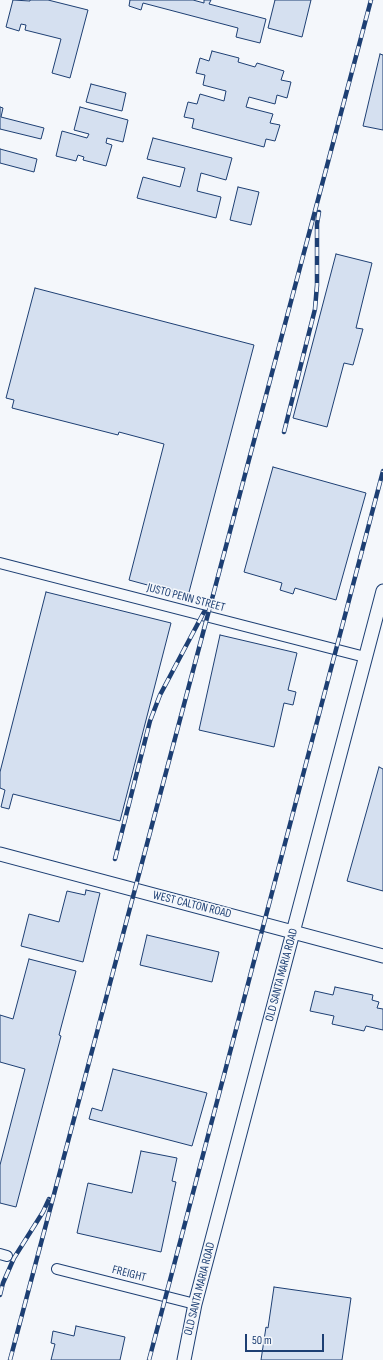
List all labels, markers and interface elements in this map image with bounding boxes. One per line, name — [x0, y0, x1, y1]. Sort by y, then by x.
street label: JUSTO PENN STREET — [145, 581, 227, 615]
street label: WEST CALTON ROAD — [151, 888, 233, 922]
street label: OLD SANTA MARIA ROAD — [263, 927, 301, 1023]
street label: OLD SANTA MARIA ROAD — [181, 1241, 219, 1337]
street label: FREIGHT — [110, 1263, 148, 1285]
scale bar — [247, 1326, 326, 1352]
text: 50 m — [252, 1333, 272, 1348]

